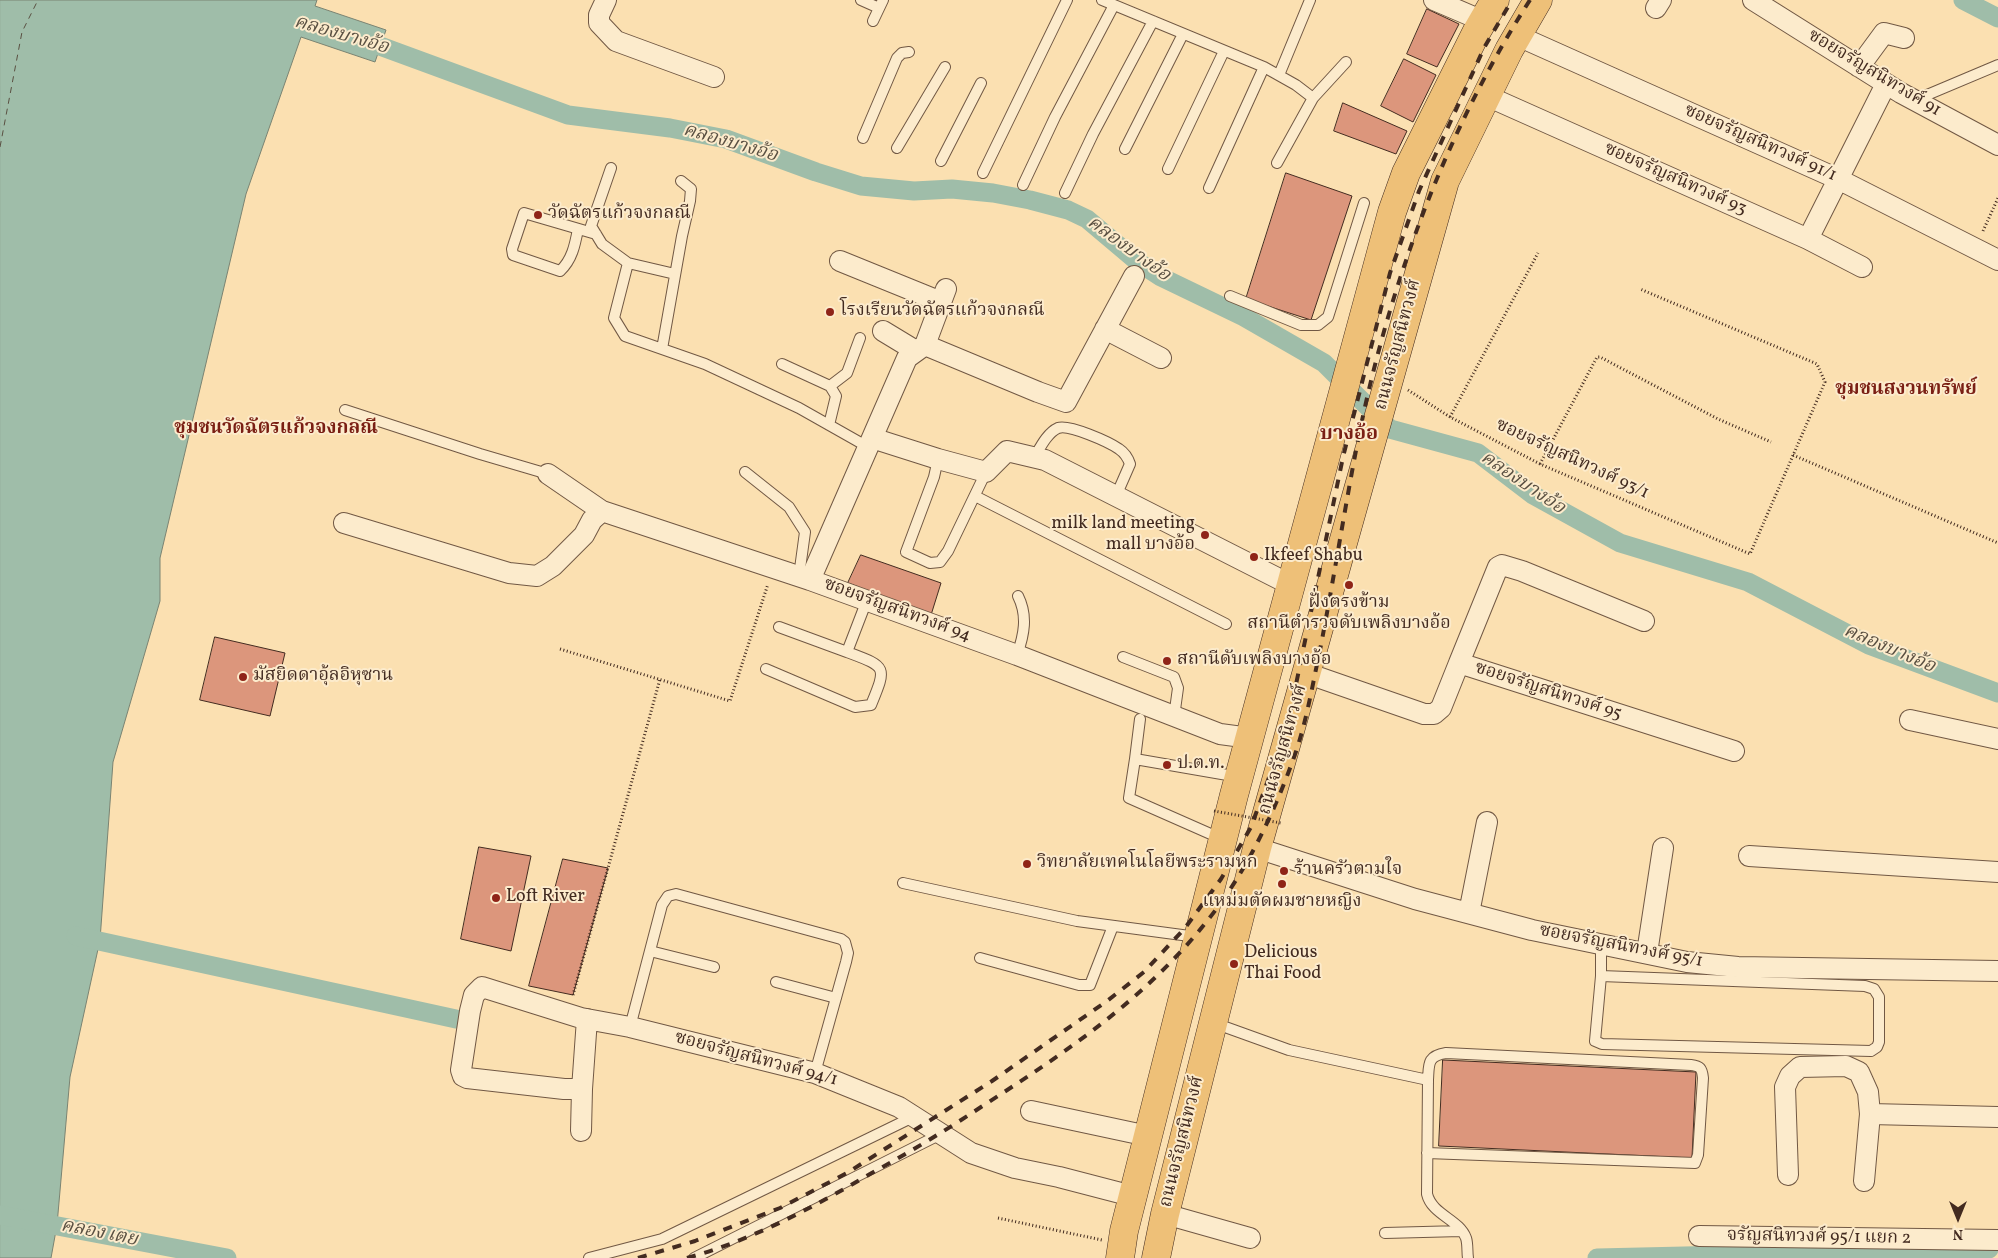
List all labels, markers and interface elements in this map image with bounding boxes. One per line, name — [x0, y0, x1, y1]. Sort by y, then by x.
water label: คลองบางอ้อ — [291, 12, 391, 60]
street label: ซอยจรัญสนิทวงศ์ 91 — [1803, 26, 1945, 122]
street label: ซอยจรัญสนิทวงศ์ 91/1 — [1680, 101, 1840, 187]
water label: คลองบางอ้อ — [680, 120, 780, 168]
street label: ซอยจรัญสนิทวงศ์ 93 — [1600, 139, 1750, 221]
place label: วัดฉัตรแก้วจงกลณี — [548, 204, 691, 226]
marker: วัดฉัตรแก้วจงกลณี — [532, 209, 544, 221]
water label: คลองบางอ้อ — [1082, 212, 1174, 288]
street label: ถนนจรัญสนิทวงศ์ — [1371, 277, 1427, 413]
place label: โรงเรียนวัดฉัตรแก้วจงกลณี — [840, 301, 1045, 323]
marker: โรงเรียนวัดฉัตรแก้วจงกลณี — [824, 306, 836, 318]
district label: ชุมชนสงวนทรัพย์ — [1835, 380, 1977, 402]
street label: ซอยจรัญสนิทวงศ์ 93/1 — [1492, 415, 1652, 505]
district label: ชุมชนวัดฉัตรแก้วจงกลณี — [174, 419, 378, 441]
district label: บางอ้อ — [1320, 423, 1378, 447]
water label: คลองบางอ้อ — [1475, 447, 1569, 521]
place label: milk land meeting mall บางอ้อ — [1051, 514, 1195, 556]
marker: milk land meeting mall บางอ้อ — [1199, 529, 1211, 541]
place label: Ikfeef Shabu — [1264, 546, 1363, 568]
marker: Ikfeef Shabu — [1248, 551, 1260, 563]
street label: ซอยจรัญสนิทวงศ์ 94 — [820, 574, 974, 648]
marker: ฝั่งตรงข้าม สถานีตำรวจดับเพลิงบางอ้อ — [1343, 579, 1355, 591]
place label: ฝั่งตรงข้าม สถานีตำรวจดับเพลิงบางอ้อ — [1247, 593, 1451, 636]
water label: คลองบางอ้อ — [1840, 621, 1938, 679]
place label: สถานีดับเพลิงบางอ้อ — [1177, 650, 1331, 672]
marker: สถานีดับเพลิงบางอ้อ — [1161, 655, 1173, 667]
street label: ซอยจรัญสนิทวงศ์ 95 — [1472, 658, 1624, 726]
place label: มัสยิดดาอุ้ลอิหุซาน — [253, 666, 393, 688]
marker: มัสยิดดาอุ้ลอิหุซาน — [237, 671, 249, 683]
street label: ถนนจรัญสนิทวงศ์ — [1255, 682, 1313, 818]
place label: ป.ต.ท. — [1177, 754, 1224, 776]
marker: ป.ต.ท. — [1161, 759, 1173, 771]
place label: วิทยาลัยเทคโนโลยีพระรามหก — [1037, 853, 1258, 875]
marker: วิทยาลัยเทคโนโลยีพระรามหก — [1021, 858, 1033, 870]
place label: ร้านครัวตามใจ — [1294, 860, 1402, 882]
marker: ร้านครัวตามใจ — [1278, 865, 1290, 877]
marker: แหม่มตัดผมชายหญิง — [1276, 878, 1288, 890]
place label: Loft River — [506, 887, 585, 909]
marker: Loft River — [490, 892, 502, 904]
place label: แหม่มตัดผมชายหญิง — [1202, 892, 1362, 914]
street label: ซอยจรัญสนิทวงศ์ 95/1 — [1537, 921, 1705, 973]
place label: Delicious Thai Food — [1244, 943, 1321, 986]
marker: Delicious Thai Food — [1228, 958, 1240, 970]
street label: ซอยจรัญสนิทวงศ์ 94/1 — [672, 1028, 840, 1092]
street label: ถนนจรัญสนิทวงศ์ — [1156, 1074, 1210, 1210]
north arrow — [1933, 1193, 1983, 1243]
water label: คลอง เตย — [59, 1215, 139, 1253]
text: N — [1953, 1224, 1963, 1243]
street label: จรัญสนิทวงศ์ 95/1 แยก 2 — [1727, 1226, 1911, 1250]

